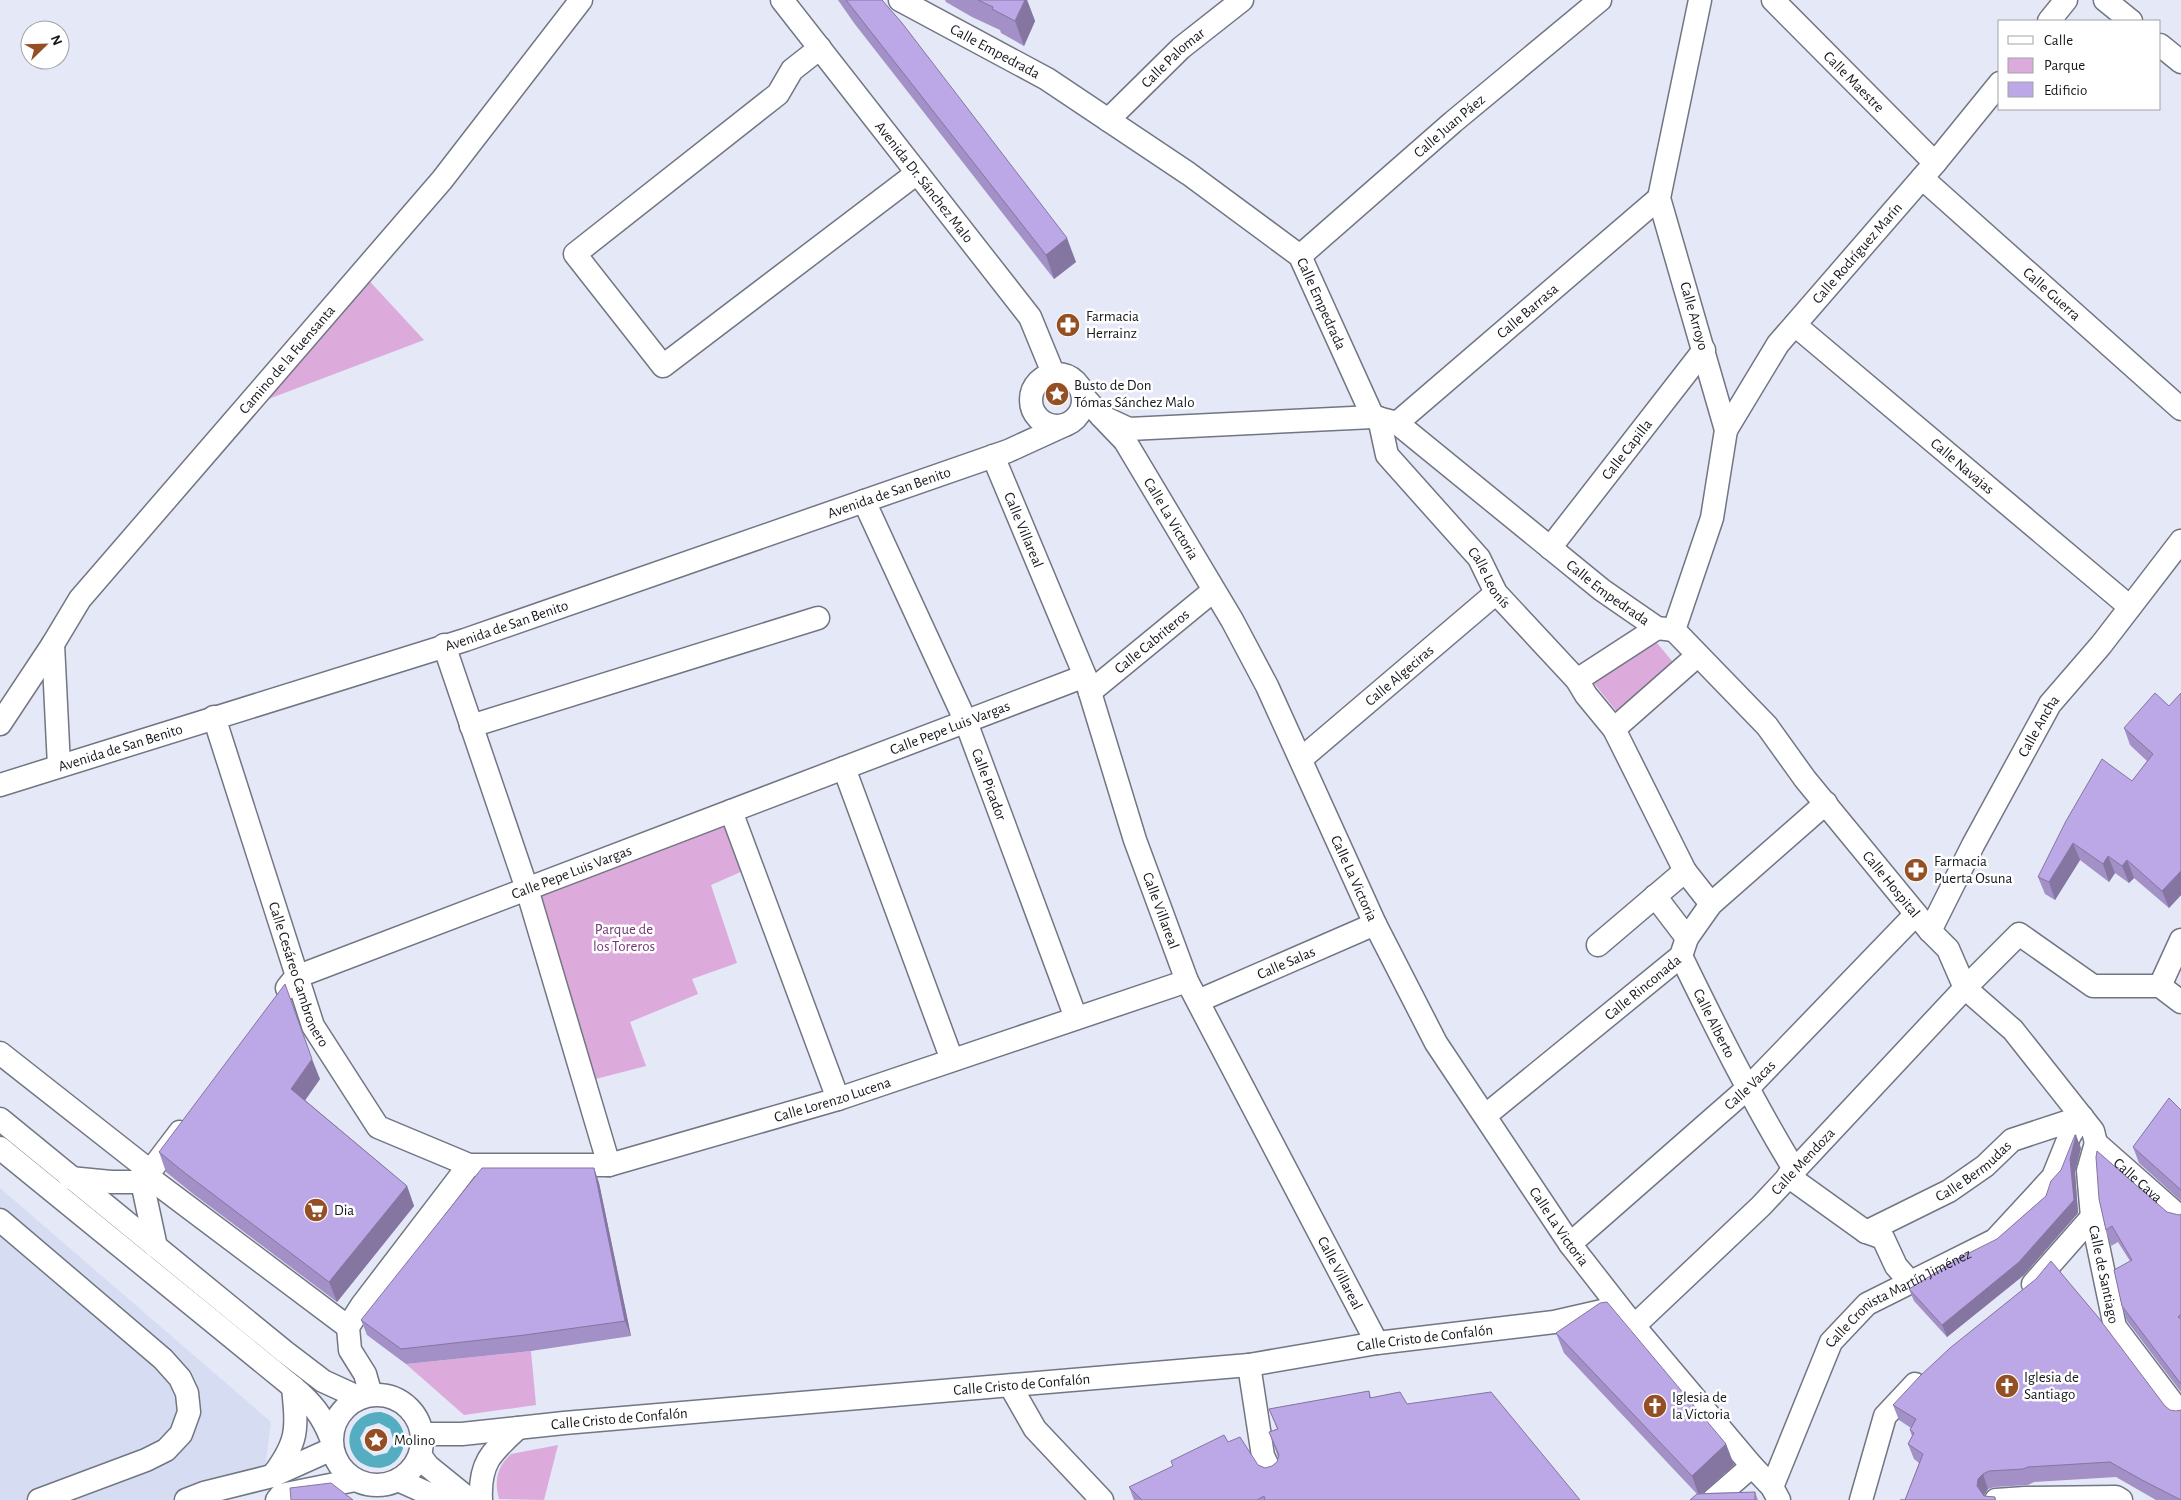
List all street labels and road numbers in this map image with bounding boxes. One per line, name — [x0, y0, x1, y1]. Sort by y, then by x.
street label: Calle Empedrada — [948, 21, 1043, 81]
street label: Calle Palomar — [1138, 25, 1208, 90]
street label: Calle Maestre — [1821, 48, 1887, 115]
street label: Calle Juan Páez — [1411, 91, 1488, 160]
street label: Avenida Dr. Sánchez Malo — [872, 118, 976, 245]
street label: Calle Rodríguez Marín — [1809, 200, 1905, 306]
street label: Calle Empedrada — [1294, 255, 1349, 352]
street label: Calle Guerra — [2020, 264, 2084, 323]
street label: Calle Arroyo — [1677, 280, 1711, 352]
street label: Calle Barrasa — [1494, 281, 1561, 341]
street label: Camino de la Fuensanta — [236, 302, 338, 417]
street label: Calle Capilla — [1599, 416, 1655, 482]
street label: Calle Navajas — [1928, 435, 1997, 497]
street label: Avenida de San Benito — [825, 464, 952, 521]
street label: Calle La Victoria — [1141, 475, 1202, 562]
street label: Calle Villareal — [1001, 490, 1046, 570]
street label: Calle Leonís — [1465, 544, 1513, 611]
street label: Calle Empedrada — [1564, 557, 1652, 628]
street label: Avenida de San Benito — [443, 597, 570, 653]
street label: Calle Cabriteros — [1112, 606, 1192, 676]
street label: Calle Algeciras — [1362, 642, 1436, 709]
street label: Calle Ancha — [2015, 692, 2062, 759]
street label: Calle Pepe Luis Vargas — [888, 698, 1012, 757]
street label: Avenida de San Benito — [56, 721, 184, 774]
street label: Calle Picador — [969, 746, 1009, 823]
street label: Calle La Victoria — [1328, 833, 1380, 923]
street label: Calle Pepe Luis Vargas — [509, 842, 634, 902]
street label: Calle Hospital — [1860, 848, 1923, 920]
street label: Calle Villareal — [1140, 870, 1182, 951]
street label: Calle Cesáreo Cambronero — [266, 900, 332, 1049]
street label: Calle Salas — [1255, 944, 1317, 982]
street label: Calle Rinconada — [1602, 952, 1684, 1023]
street label: Calle Alberto — [1691, 986, 1738, 1060]
street label: Calle Vacas — [1721, 1057, 1778, 1113]
street label: Calle Lorenzo Lucena — [772, 1074, 893, 1125]
street label: Calle Mendoza — [1768, 1125, 1838, 1198]
street label: Calle Bermudas — [1933, 1138, 2014, 1204]
street label: Calle Cava — [2111, 1155, 2165, 1205]
street label: Calle La Victoria — [1527, 1184, 1592, 1269]
street label: Calle de Santiago — [2086, 1224, 2122, 1325]
street label: Calle Villareal — [1315, 1234, 1366, 1312]
street label: Calle Cronista Martín Jiménez — [1822, 1246, 1974, 1349]
street label: Calle Cristo de Confalón — [1356, 1322, 1494, 1354]
street label: Calle Cristo de Confalón — [953, 1371, 1091, 1397]
street label: Calle Cristo de Confalón — [550, 1405, 688, 1432]

